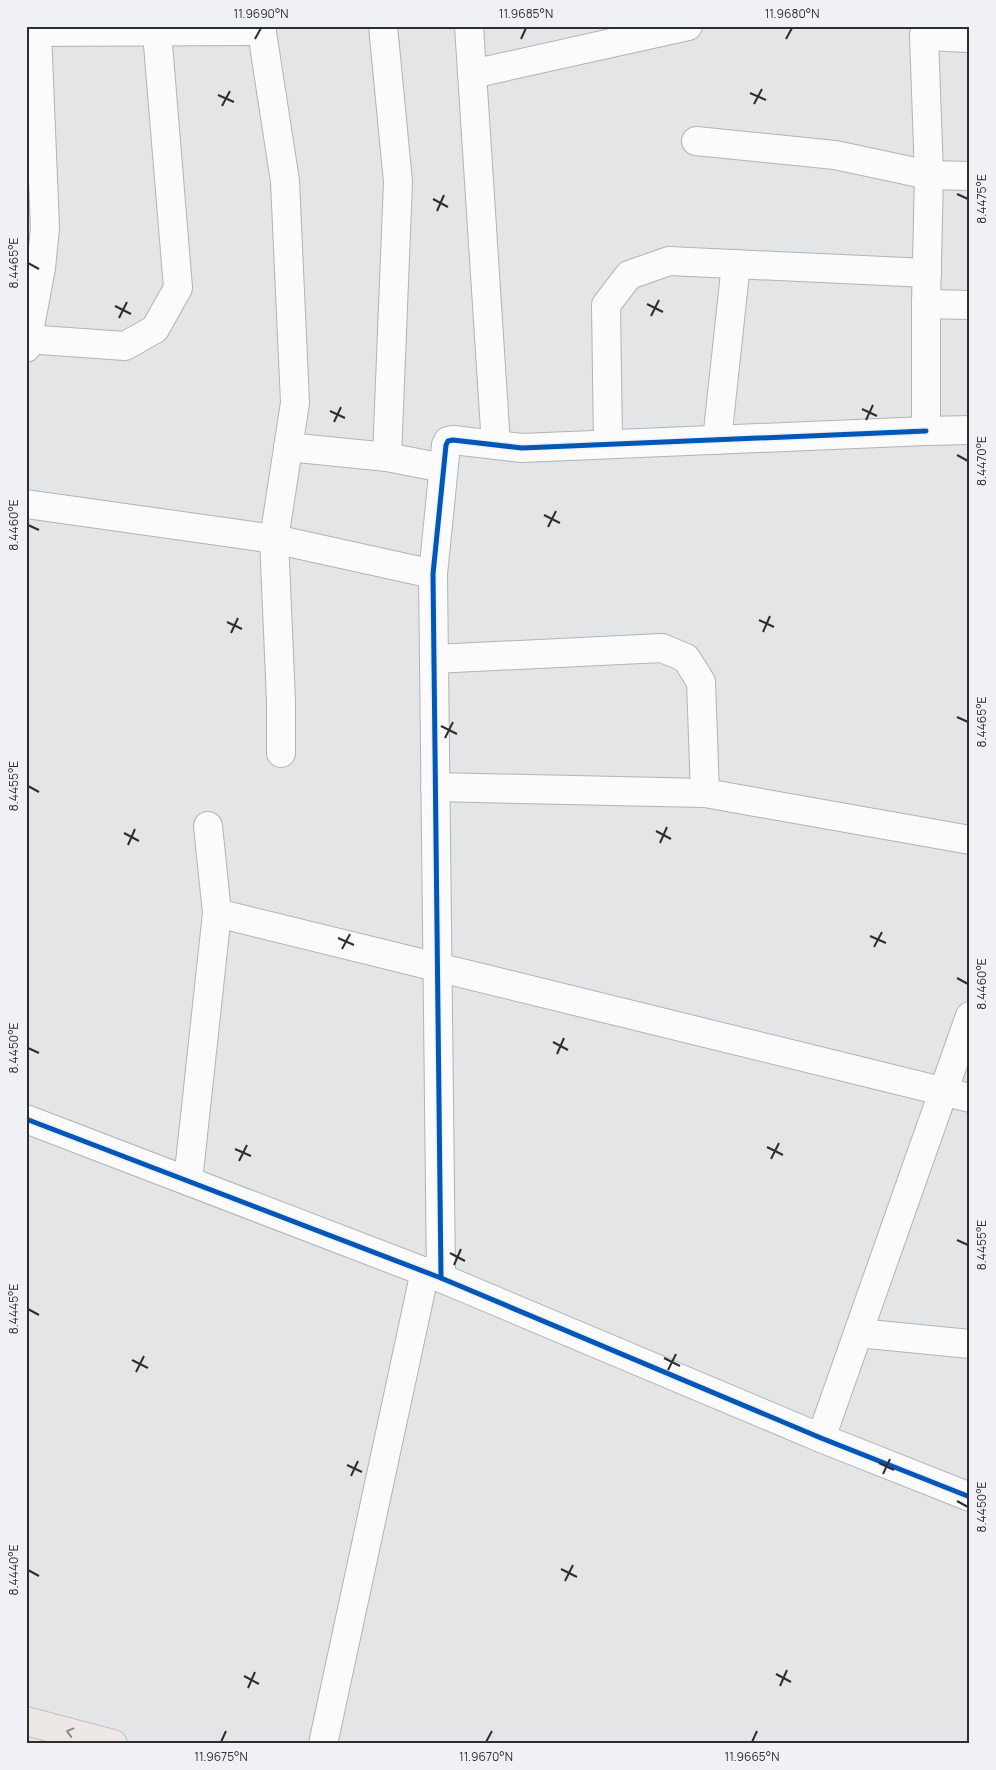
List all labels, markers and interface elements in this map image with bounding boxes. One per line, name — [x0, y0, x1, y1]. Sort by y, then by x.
text: 11.9690°N — [233, 5, 289, 22]
text: 11.9685°N — [499, 5, 553, 22]
text: 11.9680°N — [765, 5, 819, 22]
text: 8.4475°E — [973, 174, 990, 224]
text: 8.4465°E — [5, 237, 22, 288]
text: 8.4470°E — [973, 436, 990, 486]
text: 8.4460°E — [5, 499, 22, 551]
text: 8.4465°E — [973, 696, 990, 747]
text: 8.4455°E — [5, 761, 22, 811]
text: 8.4460°E — [973, 958, 990, 1010]
text: 8.4450°E — [5, 1022, 22, 1073]
text: 8.4455°E — [973, 1220, 990, 1270]
text: 8.4445°E — [5, 1284, 22, 1334]
text: 8.4450°E — [973, 1481, 990, 1532]
text: 8.4440°E — [5, 1544, 22, 1596]
one-way arrow — [66, 1728, 74, 1738]
text: 11.9675°N — [194, 1748, 248, 1765]
text: 11.9670°N — [459, 1748, 513, 1765]
text: 11.9665°N — [725, 1748, 779, 1765]

